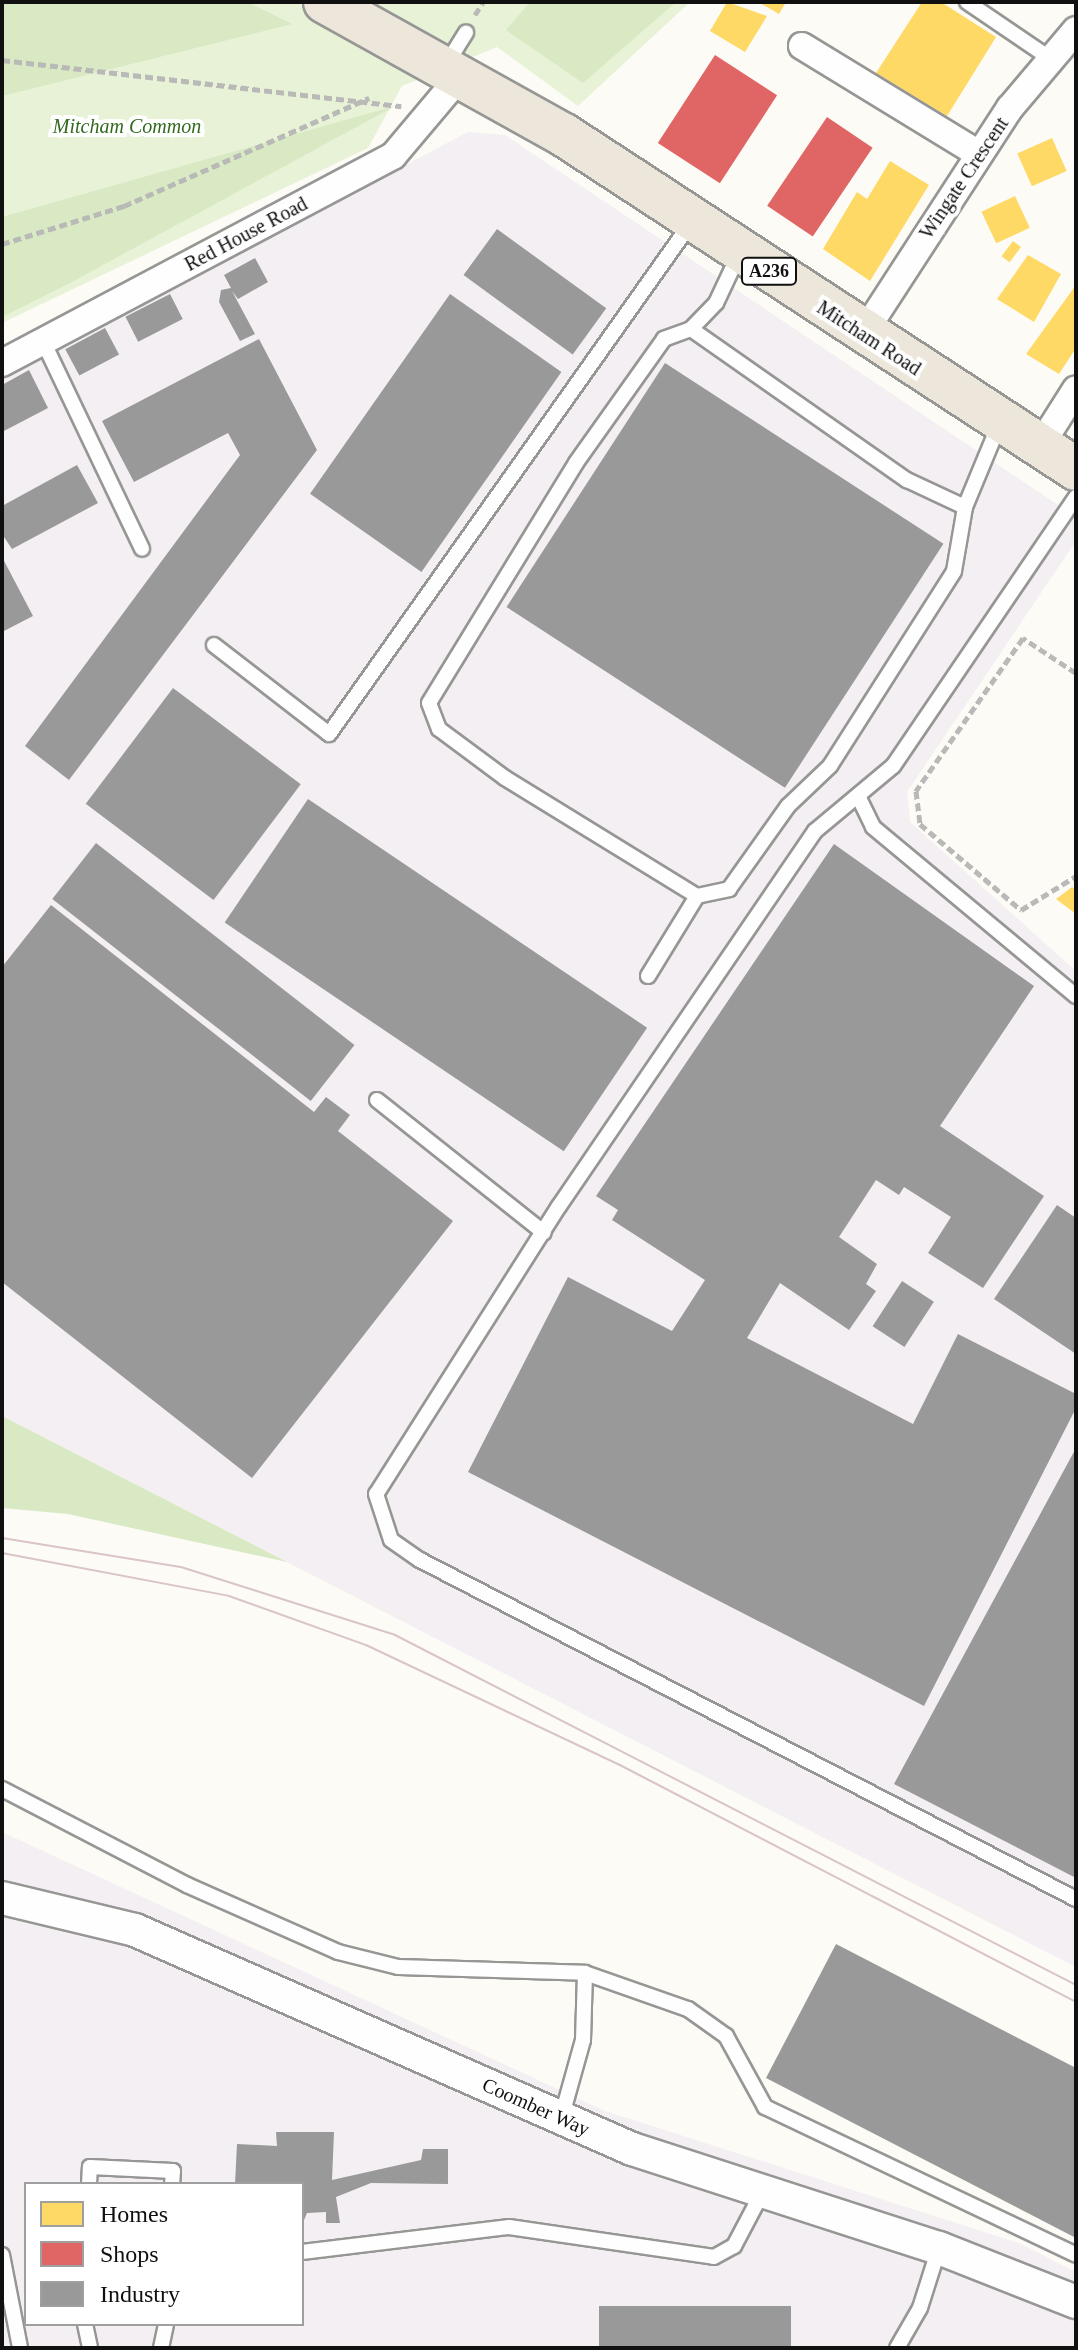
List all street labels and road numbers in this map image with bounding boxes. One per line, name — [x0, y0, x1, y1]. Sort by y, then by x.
street label: Wingate Crescent — [914, 112, 1014, 244]
street label: Red House Road — [181, 192, 311, 276]
road number: A236 — [741, 257, 797, 285]
street label: Mitcham Road — [812, 295, 926, 381]
street label: Coomber Way — [478, 2073, 594, 2141]

